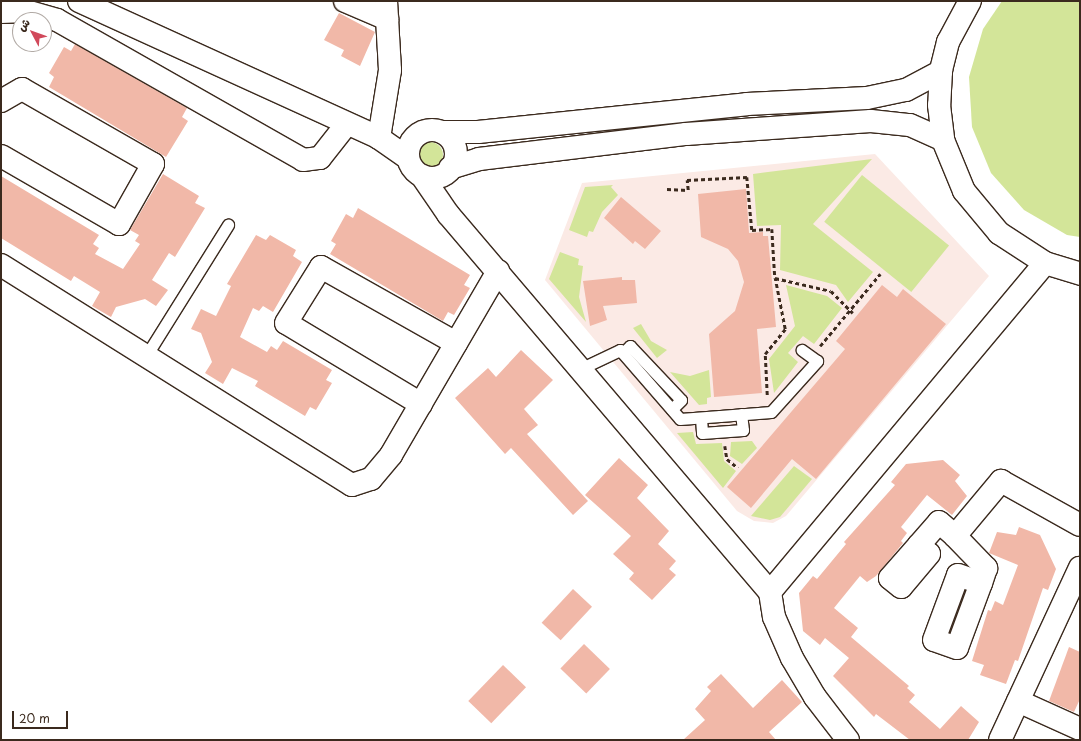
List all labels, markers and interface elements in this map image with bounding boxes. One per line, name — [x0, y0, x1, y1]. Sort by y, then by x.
north arrow — [12, 12, 52, 52]
text: ش — [13, 14, 34, 35]
scale bar — [14, 703, 70, 729]
text: 20 m — [19, 709, 50, 727]

